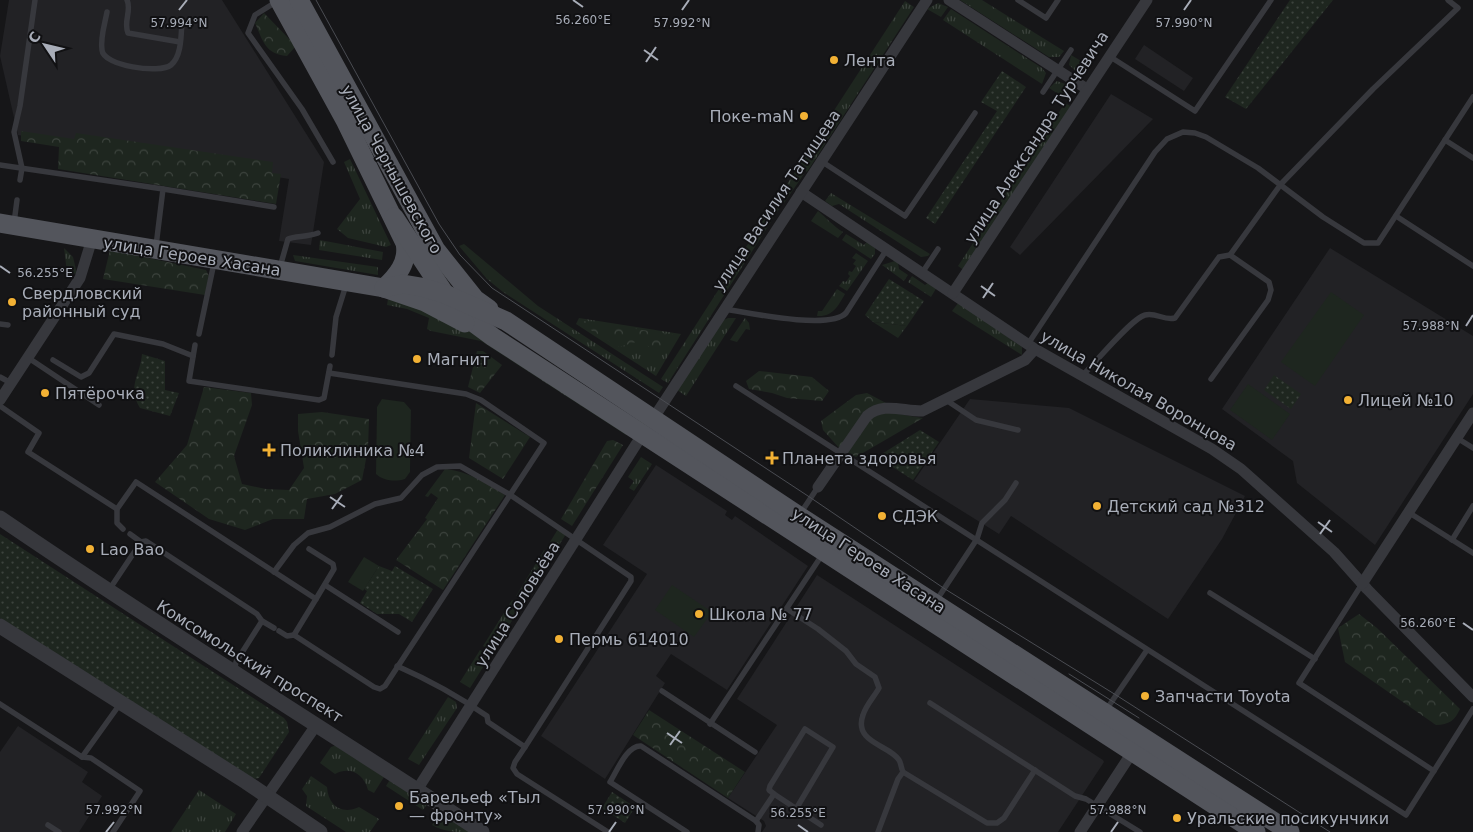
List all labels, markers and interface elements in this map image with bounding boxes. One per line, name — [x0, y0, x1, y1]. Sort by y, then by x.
text: 56.260°E — [555, 13, 611, 27]
text: 57.994°N — [151, 16, 207, 30]
text: 57.992°N — [654, 16, 710, 30]
text: 57.990°N — [1156, 16, 1212, 30]
north arrow — [20, 20, 70, 70]
street label: улица Александра Турчевича — [961, 27, 1112, 247]
text: С — [25, 29, 44, 46]
place label: Лента — [844, 51, 895, 70]
marker: Лента — [828, 54, 840, 66]
street label: улица Чернышевского — [337, 81, 446, 257]
street label: улица Василия Татищева — [709, 106, 844, 295]
place label: Поке-maN — [710, 107, 794, 126]
marker: Поке-maN — [798, 110, 810, 122]
street label: улица Героев Хасана — [102, 233, 282, 280]
text: 56.255°E — [17, 266, 73, 280]
place label: Свердловский районный суд — [22, 284, 142, 321]
marker: Свердловский районный суд — [6, 296, 18, 308]
text: 57.988°N — [1403, 319, 1459, 333]
street label: улица Николая Воронцова — [1037, 326, 1240, 455]
place label: Магнит — [427, 350, 489, 369]
marker: Магнит — [411, 353, 423, 365]
place label: Пятёрочка — [55, 384, 145, 403]
marker: Пятёрочка — [39, 387, 51, 399]
place label: Лицей №10 — [1358, 391, 1454, 410]
marker: Лицей №10 — [1342, 394, 1354, 406]
place label: Поликлиника №4 — [280, 441, 425, 460]
marker: Поликлиника №4 — [262, 443, 276, 457]
place label: Планета здоровья — [782, 449, 936, 468]
marker: Планета здоровья — [766, 452, 778, 464]
place label: Детский сад №312 — [1107, 497, 1265, 516]
marker: Детский сад №312 — [1091, 500, 1103, 512]
street label: улица Героев Хасана — [788, 504, 949, 617]
place label: СДЭК — [892, 507, 939, 526]
marker: СДЭК — [876, 510, 888, 522]
street label: улица Соловьёва — [471, 538, 564, 671]
place label: Lao Bao — [100, 540, 164, 559]
marker: Lao Bao — [84, 543, 96, 555]
street label: Комсомольский проспект — [153, 596, 346, 727]
place label: Школа № 77 — [709, 605, 813, 624]
marker: Школа № 77 — [693, 608, 705, 620]
text: 56.260°E — [1400, 616, 1456, 630]
place label: Пермь 614010 — [569, 630, 689, 649]
marker: Пермь 614010 — [553, 633, 565, 645]
place label: Запчасти Toyota — [1155, 687, 1291, 706]
marker: Запчасти Toyota — [1139, 690, 1151, 702]
place label: Барельеф «Тыл — фронту» — [409, 788, 540, 825]
marker: Барельеф «Тыл — фронту» — [393, 800, 405, 812]
text: 57.992°N — [86, 803, 142, 817]
text: 57.990°N — [588, 803, 644, 817]
text: 57.988°N — [1090, 803, 1146, 817]
text: 56.255°E — [770, 806, 826, 820]
place label: Уральские посикунчики — [1187, 809, 1389, 828]
marker: Уральские посикунчики — [1171, 812, 1183, 824]

